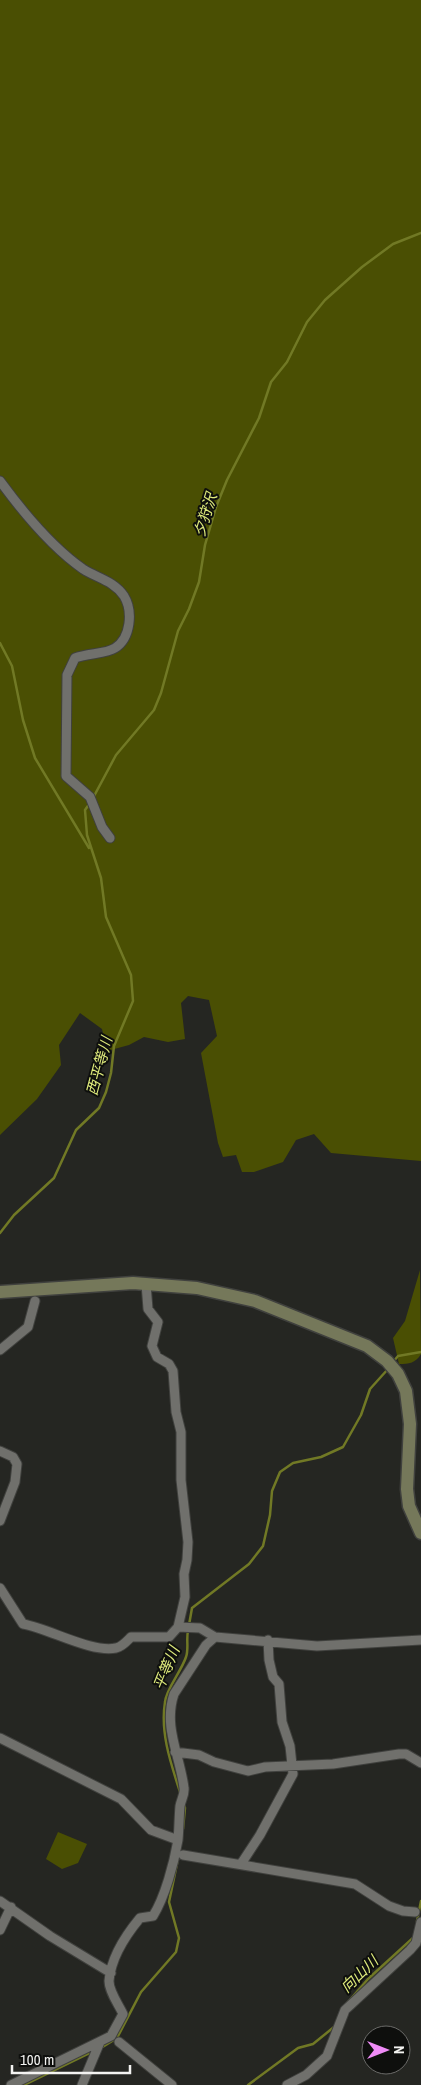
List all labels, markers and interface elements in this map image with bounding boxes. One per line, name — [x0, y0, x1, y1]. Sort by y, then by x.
water label: 夕狩沢 — [188, 489, 222, 540]
water label: 西平等川 — [81, 1032, 117, 1098]
water label: 平等川 — [148, 1641, 185, 1693]
water label: 向山川 — [336, 1949, 384, 1997]
north arrow — [361, 2025, 411, 2075]
scale bar — [12, 2042, 130, 2074]
text: N — [390, 2046, 408, 2054]
text: 100 m — [20, 2049, 54, 2070]

